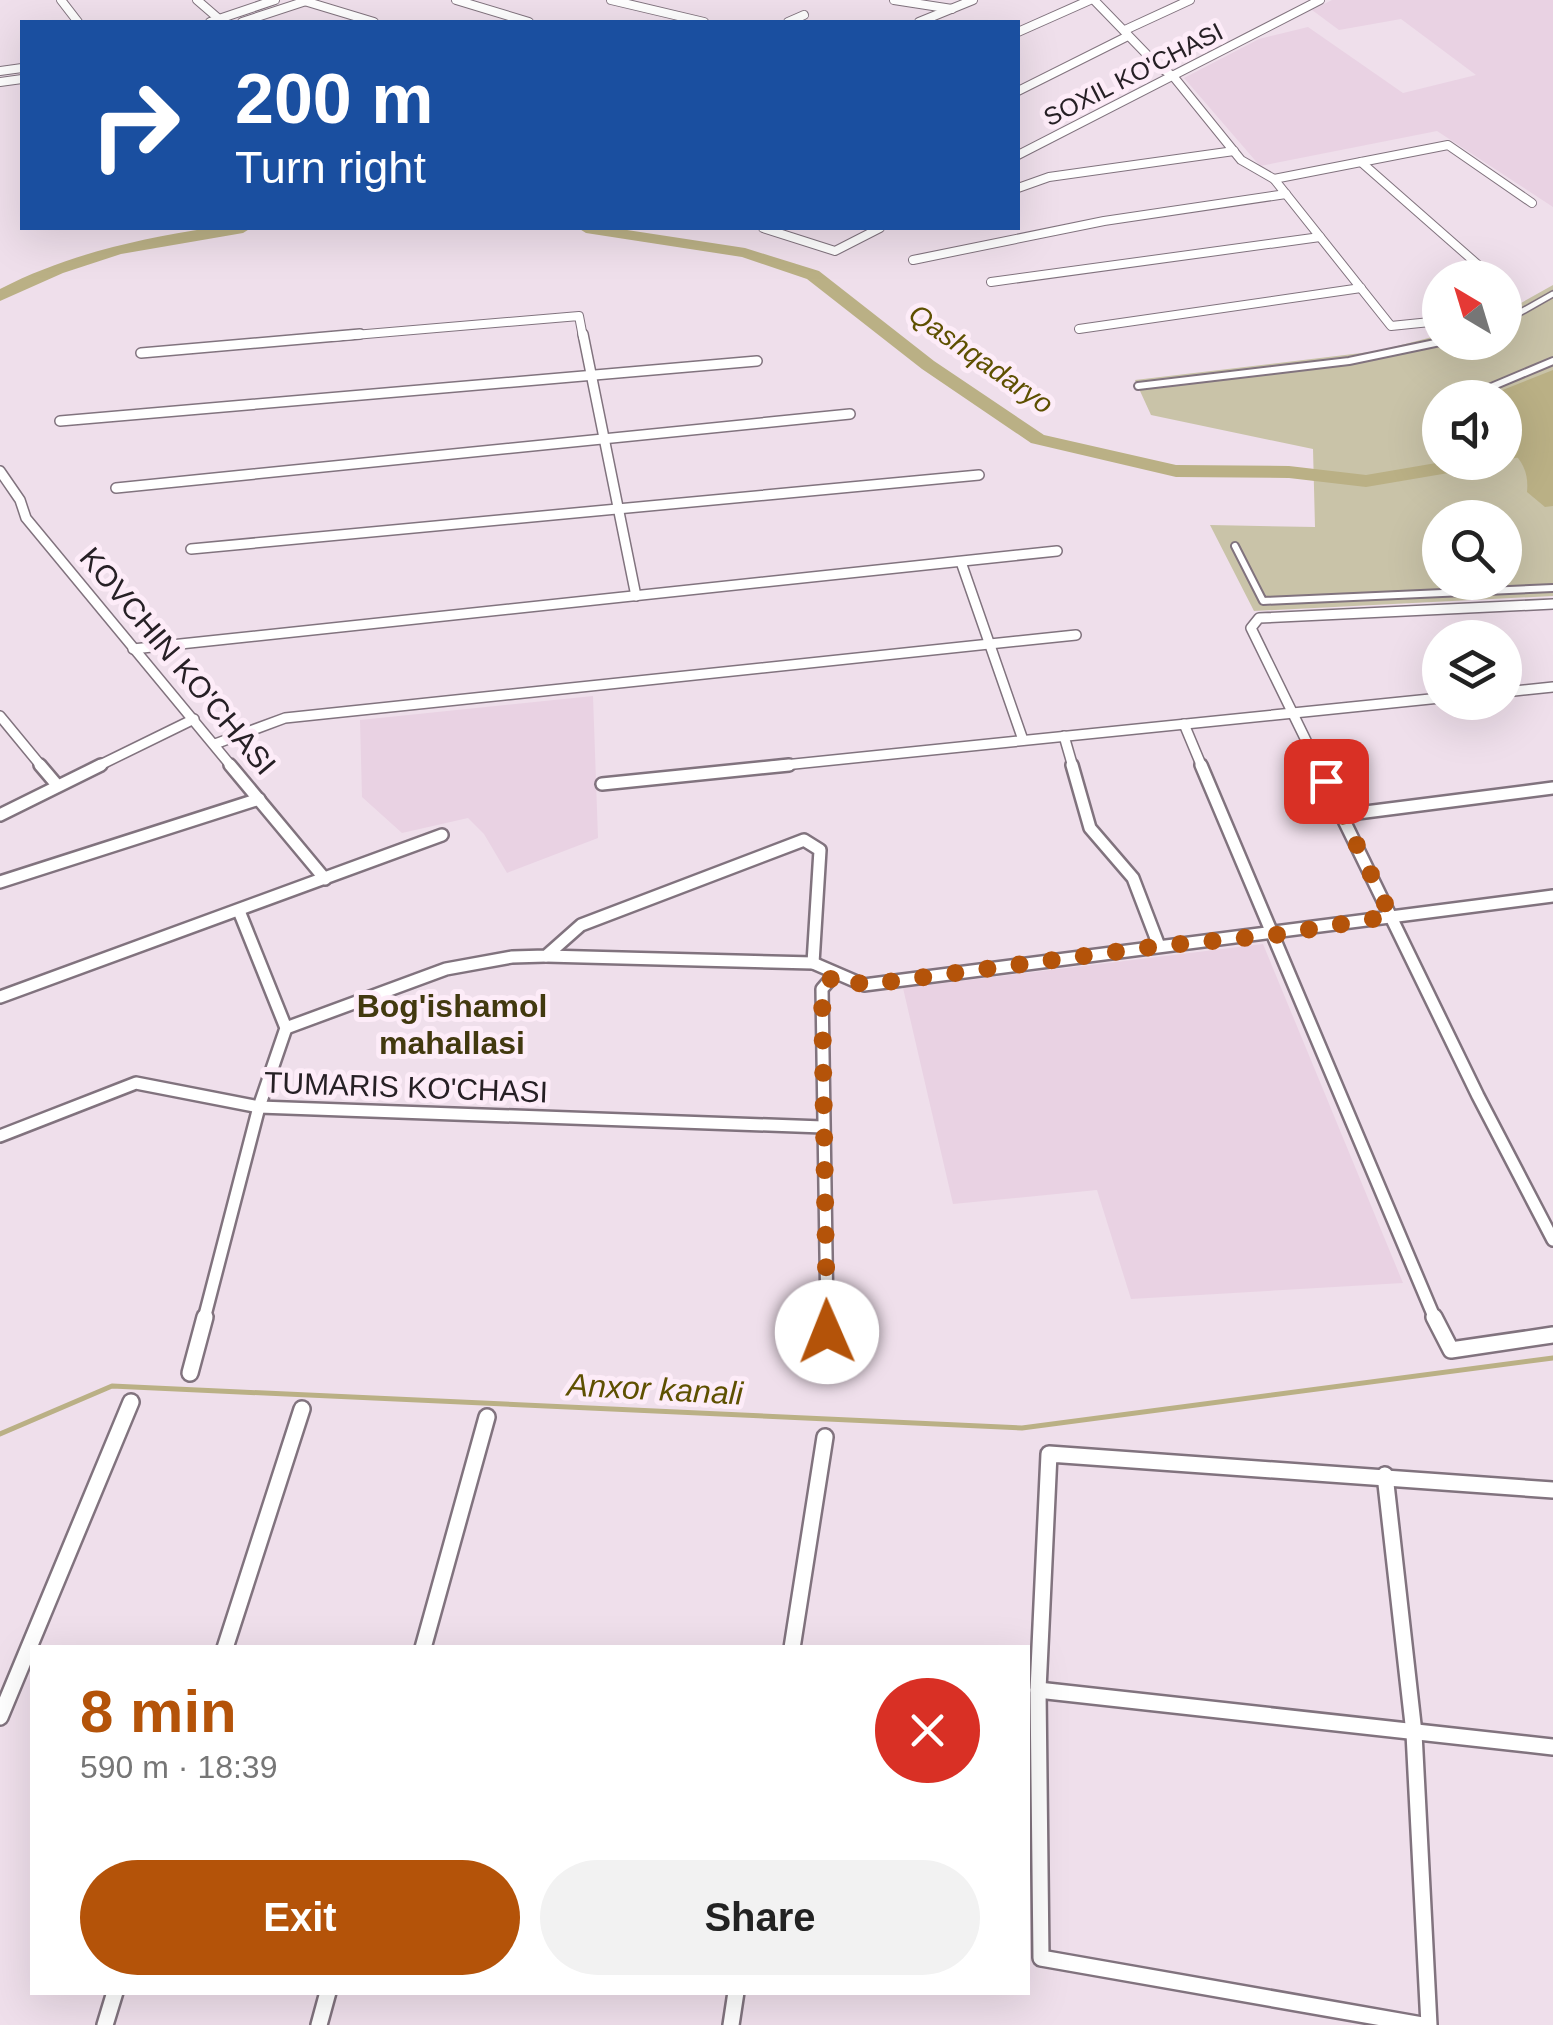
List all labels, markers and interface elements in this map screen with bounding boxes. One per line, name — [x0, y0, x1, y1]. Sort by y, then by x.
street label: SOXIL KO'CHASI — [1039, 17, 1227, 131]
icon: right — [70, 60, 200, 190]
text: 200 m — [235, 60, 433, 138]
text: Turn right — [235, 142, 426, 193]
north arrow — [1422, 260, 1522, 360]
map controls — [1422, 260, 1522, 720]
water label: Qashqadaryo — [903, 298, 1059, 420]
button: sound — [1422, 380, 1522, 480]
button: search — [1422, 500, 1522, 600]
street label: KOVCHIN KO'CHASI — [74, 541, 282, 781]
button: layers — [1422, 620, 1522, 720]
pin — [1284, 739, 1369, 824]
icon: arrive — [1299, 754, 1354, 809]
district label: Bog'ishamol mahallasi — [357, 988, 547, 1061]
street label: TUMARIS KO'CHASI — [263, 1066, 549, 1108]
position arrow — [775, 1280, 879, 1384]
water label: Anxor kanali — [564, 1366, 745, 1412]
text: 8 min — [80, 1678, 237, 1745]
button: close — [875, 1678, 980, 1783]
text: 590 m · 18:39 — [80, 1749, 277, 1785]
button: Exit — [80, 1860, 520, 1975]
button: Share — [540, 1860, 980, 1975]

